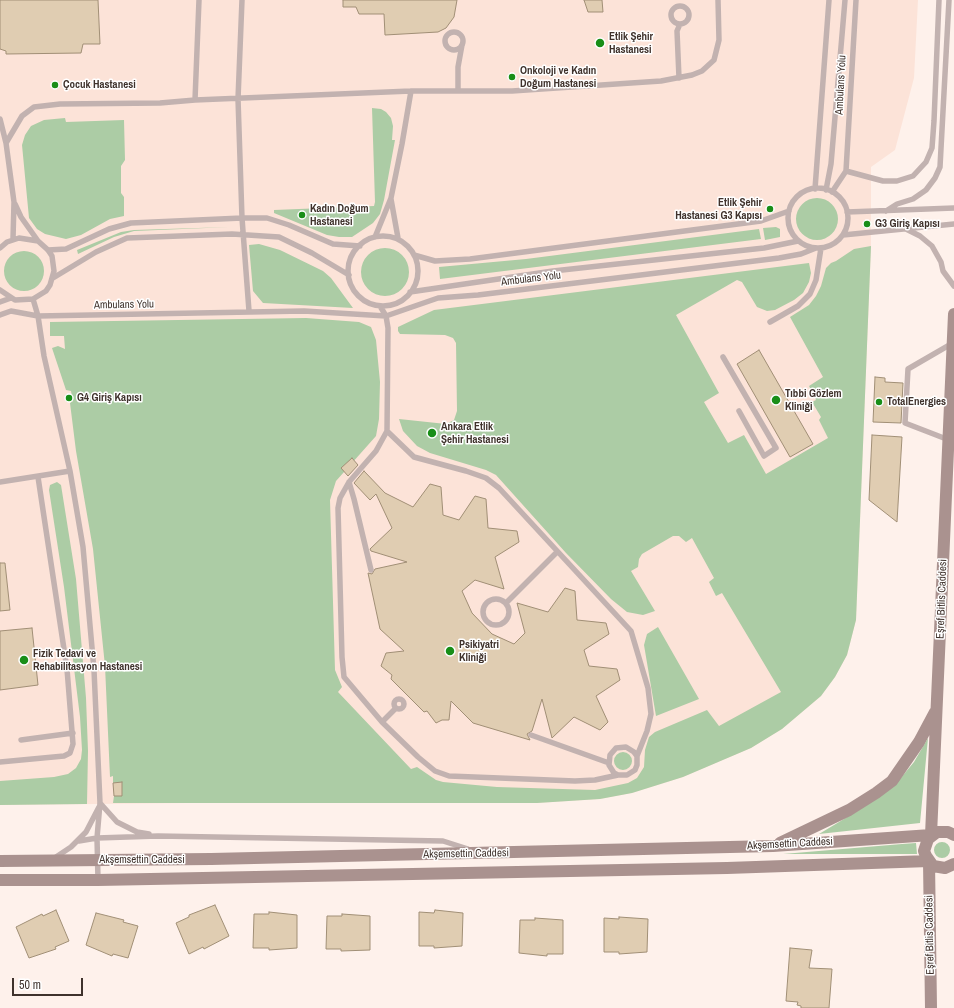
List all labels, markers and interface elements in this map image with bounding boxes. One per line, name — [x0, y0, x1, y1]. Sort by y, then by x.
place label: Etlik Şehir Hastanesi — [609, 30, 653, 56]
marker: Etlik Şehir Hastanesi — [594, 37, 606, 49]
street label: Ambulans Yolu — [833, 55, 849, 115]
place label: Onkoloji ve Kadın Doğum Hastanesi — [520, 64, 596, 90]
marker: Onkoloji ve Kadın Doğum Hastanesi — [507, 72, 517, 82]
place label: Çocuk Hastanesi — [63, 78, 136, 92]
marker: Çocuk Hastanesi — [50, 80, 60, 90]
place label: Etlik Şehir Hastanesi G3 Kapısı — [675, 196, 762, 222]
place label: Kadın Doğum Hastanesi — [310, 202, 369, 228]
marker: Etlik Şehir Hastanesi G3 Kapısı — [765, 204, 775, 214]
marker: Kadın Doğum Hastanesi — [297, 210, 307, 220]
place label: G3 Giriş Kapısı — [875, 217, 940, 231]
marker: G3 Giriş Kapısı — [862, 219, 872, 229]
street label: Ambulans Yolu — [500, 269, 562, 289]
street label: Ambulans Yolu — [94, 298, 154, 312]
place label: Tıbbi Gözlem Kliniği — [785, 387, 841, 413]
place label: G4 Giriş Kapısı — [77, 391, 142, 405]
marker: G4 Giriş Kapısı — [64, 393, 74, 403]
marker: Tıbbi Gözlem Kliniği — [770, 394, 782, 406]
place label: TotalEnergies — [887, 395, 946, 409]
marker: TotalEnergies — [874, 397, 884, 407]
place label: Ankara Etlik Şehir Hastanesi — [441, 420, 509, 446]
marker: Ankara Etlik Şehir Hastanesi — [426, 427, 438, 439]
street label: Eşref Bitlis Caddesi — [934, 559, 950, 639]
place label: Psikiyatri Kliniği — [459, 638, 499, 664]
marker: Psikiyatri Kliniği — [444, 645, 456, 657]
place label: Fizik Tedavi ve Rehabilitasyon Hastanesi — [33, 647, 142, 673]
marker: Fizik Tedavi ve Rehabilitasyon Hastanesi — [18, 654, 30, 666]
street label: Akşemsettin Caddesi — [747, 835, 833, 853]
street label: Akşemsettin Caddesi — [423, 847, 509, 861]
street label: Akşemsettin Caddesi — [99, 853, 185, 867]
street label: Eşref Bitlis Caddesi — [923, 895, 937, 975]
scale bar — [14, 970, 85, 996]
text: 50 m — [19, 977, 41, 993]

